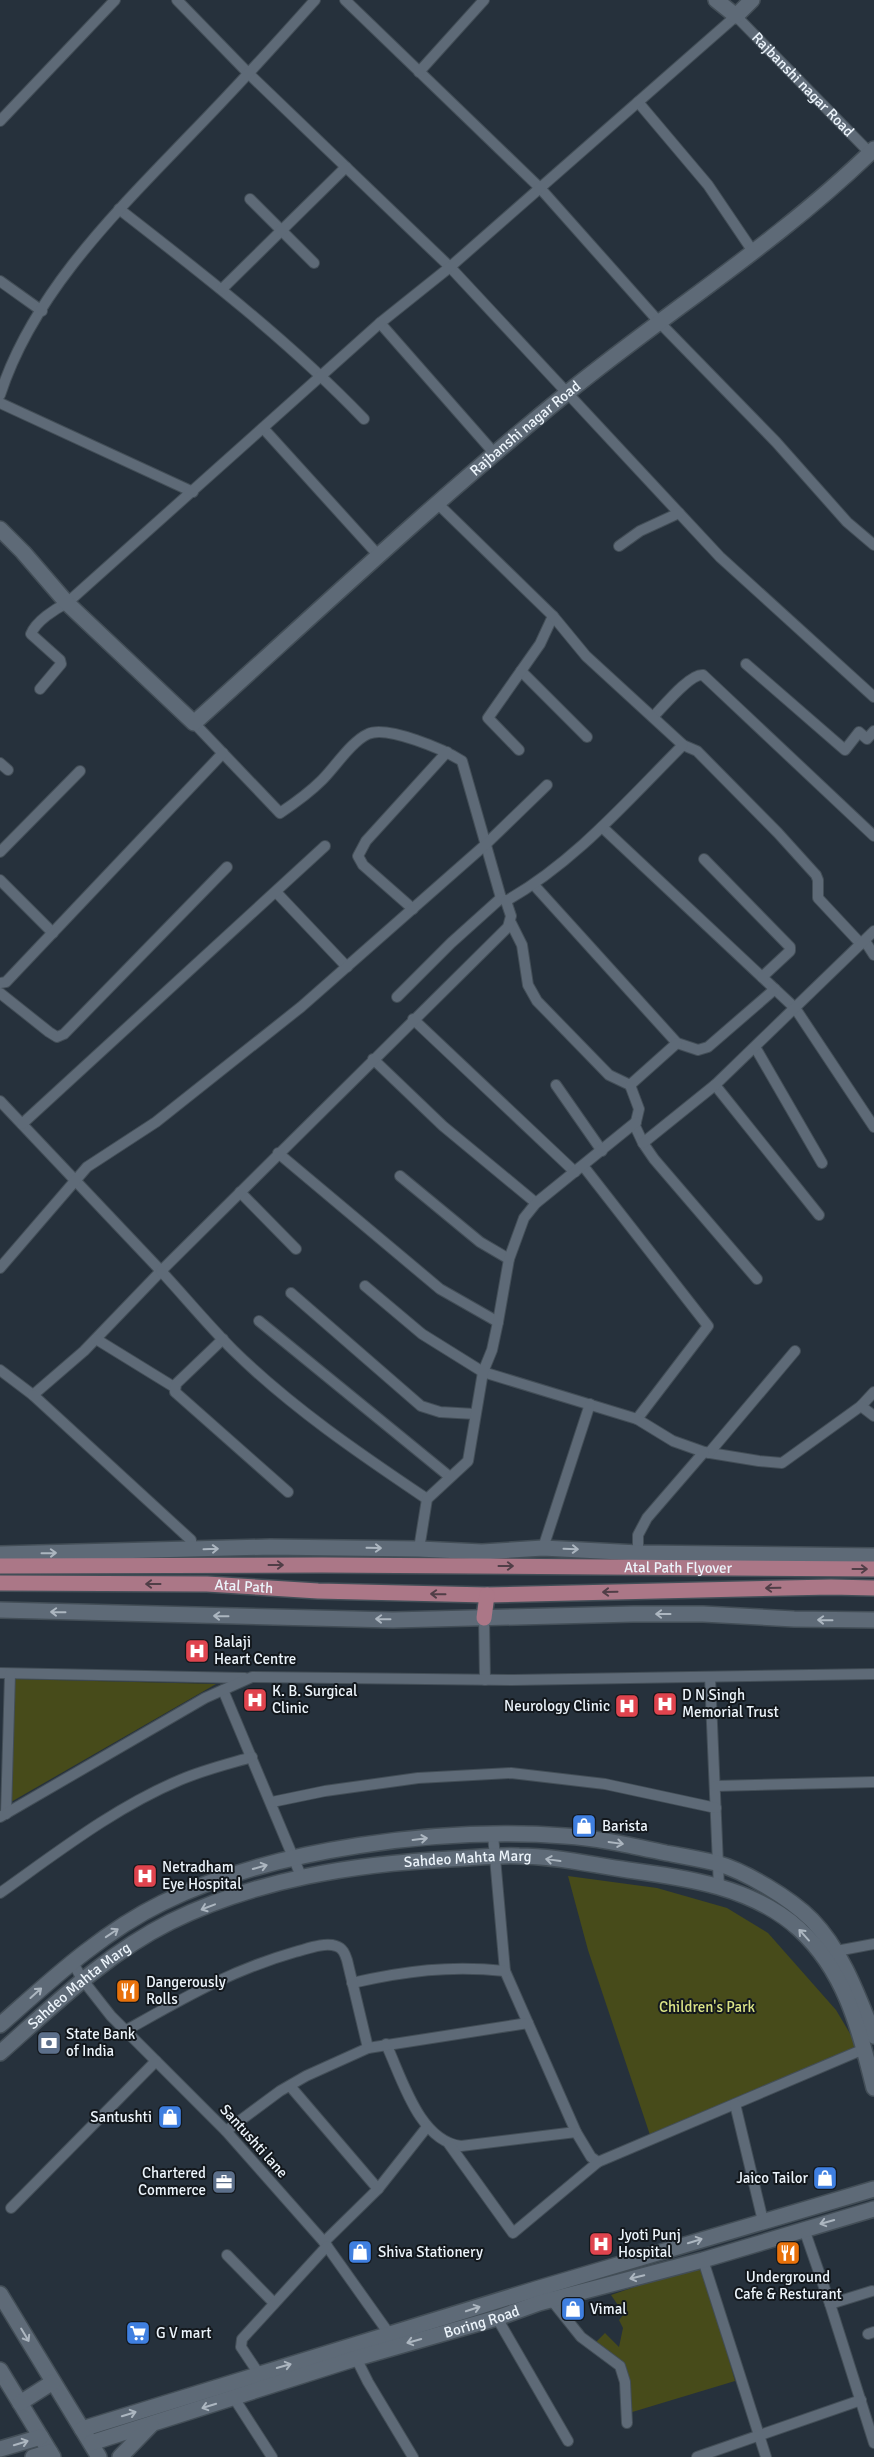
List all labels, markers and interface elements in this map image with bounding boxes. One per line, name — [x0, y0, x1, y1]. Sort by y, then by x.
street label: Rajbanshi nagar Road — [748, 29, 858, 140]
street label: Rajbanshi nagar Road — [466, 377, 584, 480]
one-way arrow — [365, 1543, 381, 1553]
one-way arrow — [202, 1544, 219, 1554]
one-way arrow — [563, 1544, 579, 1553]
one-way arrow — [40, 1548, 56, 1558]
street label: Atal Path Flyover — [624, 1558, 733, 1577]
one-way arrow — [268, 1560, 284, 1570]
one-way arrow — [498, 1561, 514, 1571]
one-way arrow — [851, 1564, 867, 1574]
street label: Atal Path — [214, 1576, 274, 1597]
one-way arrow — [145, 1579, 161, 1588]
one-way arrow — [765, 1583, 782, 1593]
one-way arrow — [603, 1588, 619, 1597]
one-way arrow — [430, 1589, 446, 1599]
one-way arrow — [51, 1607, 67, 1617]
one-way arrow — [655, 1609, 672, 1619]
one-way arrow — [213, 1611, 229, 1620]
one-way arrow — [376, 1615, 392, 1624]
one-way arrow — [818, 1615, 834, 1625]
place label: Balaji Heart Centre — [214, 1633, 296, 1668]
hospital icon: Balaji Heart Centre — [184, 1638, 210, 1664]
place label: K. B. Surgical Clinic — [272, 1682, 357, 1717]
place label: D N Singh Memorial Trust — [682, 1686, 779, 1721]
hospital icon: K. B. Surgical Clinic — [242, 1687, 268, 1713]
hospital icon: D N Singh Memorial Trust — [652, 1691, 678, 1717]
hospital icon: Neurology Clinic — [614, 1693, 640, 1719]
place label: Neurology Clinic — [504, 1697, 610, 1715]
shop icon: Barista — [571, 1813, 597, 1839]
place label: Barista — [602, 1817, 648, 1835]
one-way arrow — [411, 1834, 427, 1844]
one-way arrow — [608, 1838, 624, 1848]
street label: Sahdeo Mahta Marg — [403, 1847, 532, 1871]
one-way arrow — [545, 1855, 561, 1865]
place label: Netradham Eye Hospital — [162, 1858, 242, 1893]
one-way arrow — [251, 1862, 267, 1872]
hospital icon: Netradham Eye Hospital — [132, 1863, 158, 1889]
one-way arrow — [201, 1903, 216, 1912]
one-way arrow — [105, 1928, 119, 1938]
one-way arrow — [798, 1928, 809, 1941]
street label: Sahdeo Mahta Marg — [24, 1938, 134, 2033]
place label: Dangerously Rolls — [146, 1973, 226, 2008]
restaurant icon: Dangerously Rolls — [115, 1978, 141, 2004]
one-way arrow — [30, 1987, 43, 1999]
park label: Children's Park — [659, 1998, 756, 2016]
place label: State Bank of India — [66, 2025, 136, 2060]
bank icon: State Bank of India — [36, 2030, 62, 2056]
street label: Santushti lane — [216, 2101, 292, 2181]
shop icon: Santushti — [157, 2104, 183, 2130]
place label: Santushti — [90, 2108, 152, 2126]
place label: Chartered Commerce — [138, 2164, 206, 2199]
shop icon: Jaico Tailor — [812, 2165, 838, 2191]
office icon: Chartered Commerce — [211, 2169, 237, 2195]
place label: Jaico Tailor — [736, 2169, 808, 2187]
one-way arrow — [820, 2218, 836, 2228]
place label: Jyoti Punj Hospital — [618, 2226, 681, 2261]
hospital icon: Jyoti Punj Hospital — [588, 2231, 614, 2257]
one-way arrow — [687, 2236, 703, 2246]
shop icon: Shiva Stationery — [347, 2239, 373, 2265]
restaurant icon: Underground Cafe & Resturant — [775, 2240, 801, 2266]
place label: Shiva Stationery — [378, 2243, 483, 2261]
place label: Underground Cafe & Resturant — [734, 2268, 842, 2303]
one-way arrow — [630, 2273, 646, 2282]
shop icon: Vimal — [560, 2296, 586, 2322]
place label: Vimal — [590, 2300, 627, 2318]
street label: Boring Road — [442, 2302, 522, 2342]
one-way arrow — [465, 2304, 480, 2313]
supermarket icon: G V mart — [125, 2320, 151, 2346]
place label: G V mart — [156, 2324, 212, 2342]
one-way arrow — [21, 2328, 31, 2342]
one-way arrow — [407, 2337, 423, 2347]
one-way arrow — [275, 2360, 291, 2370]
one-way arrow — [201, 2401, 217, 2411]
one-way arrow — [120, 2409, 136, 2419]
one-way arrow — [12, 2437, 28, 2447]

